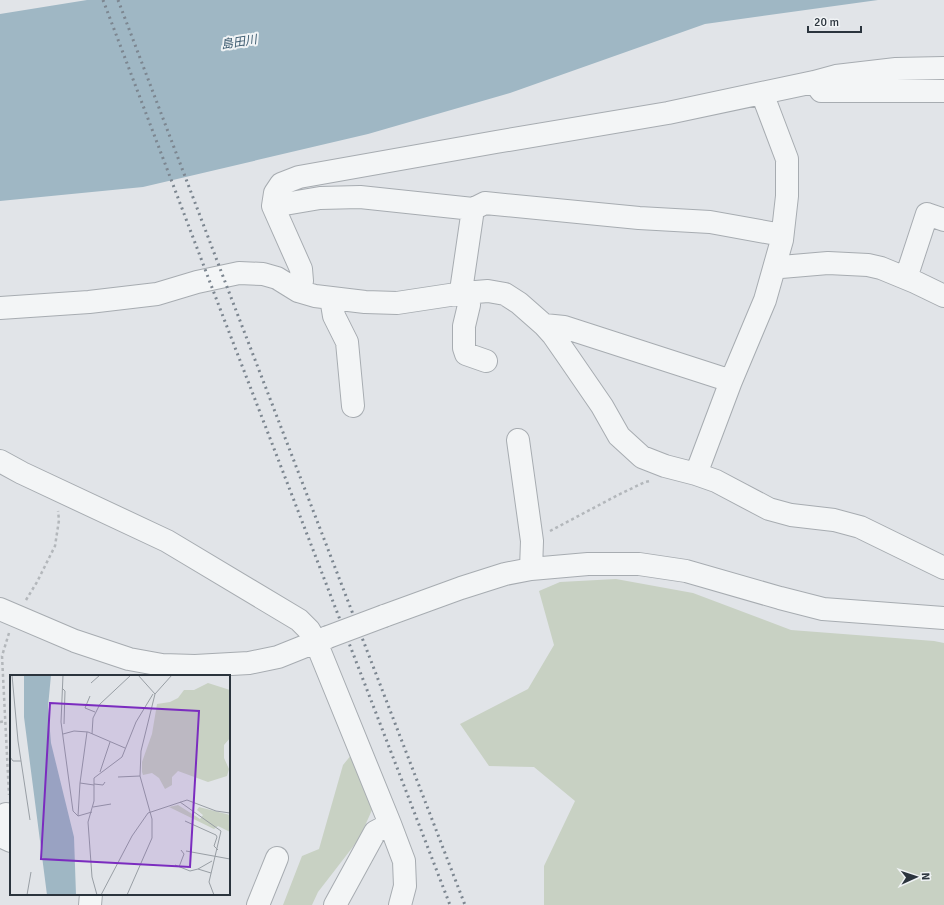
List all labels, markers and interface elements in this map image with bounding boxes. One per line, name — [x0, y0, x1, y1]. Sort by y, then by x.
scale bar — [808, 8, 861, 34]
text: 20 m — [814, 15, 839, 30]
water label: 島田川 — [220, 32, 260, 53]
inset map — [10, 675, 230, 895]
north arrow — [896, 857, 936, 897]
text: N — [919, 872, 932, 881]

